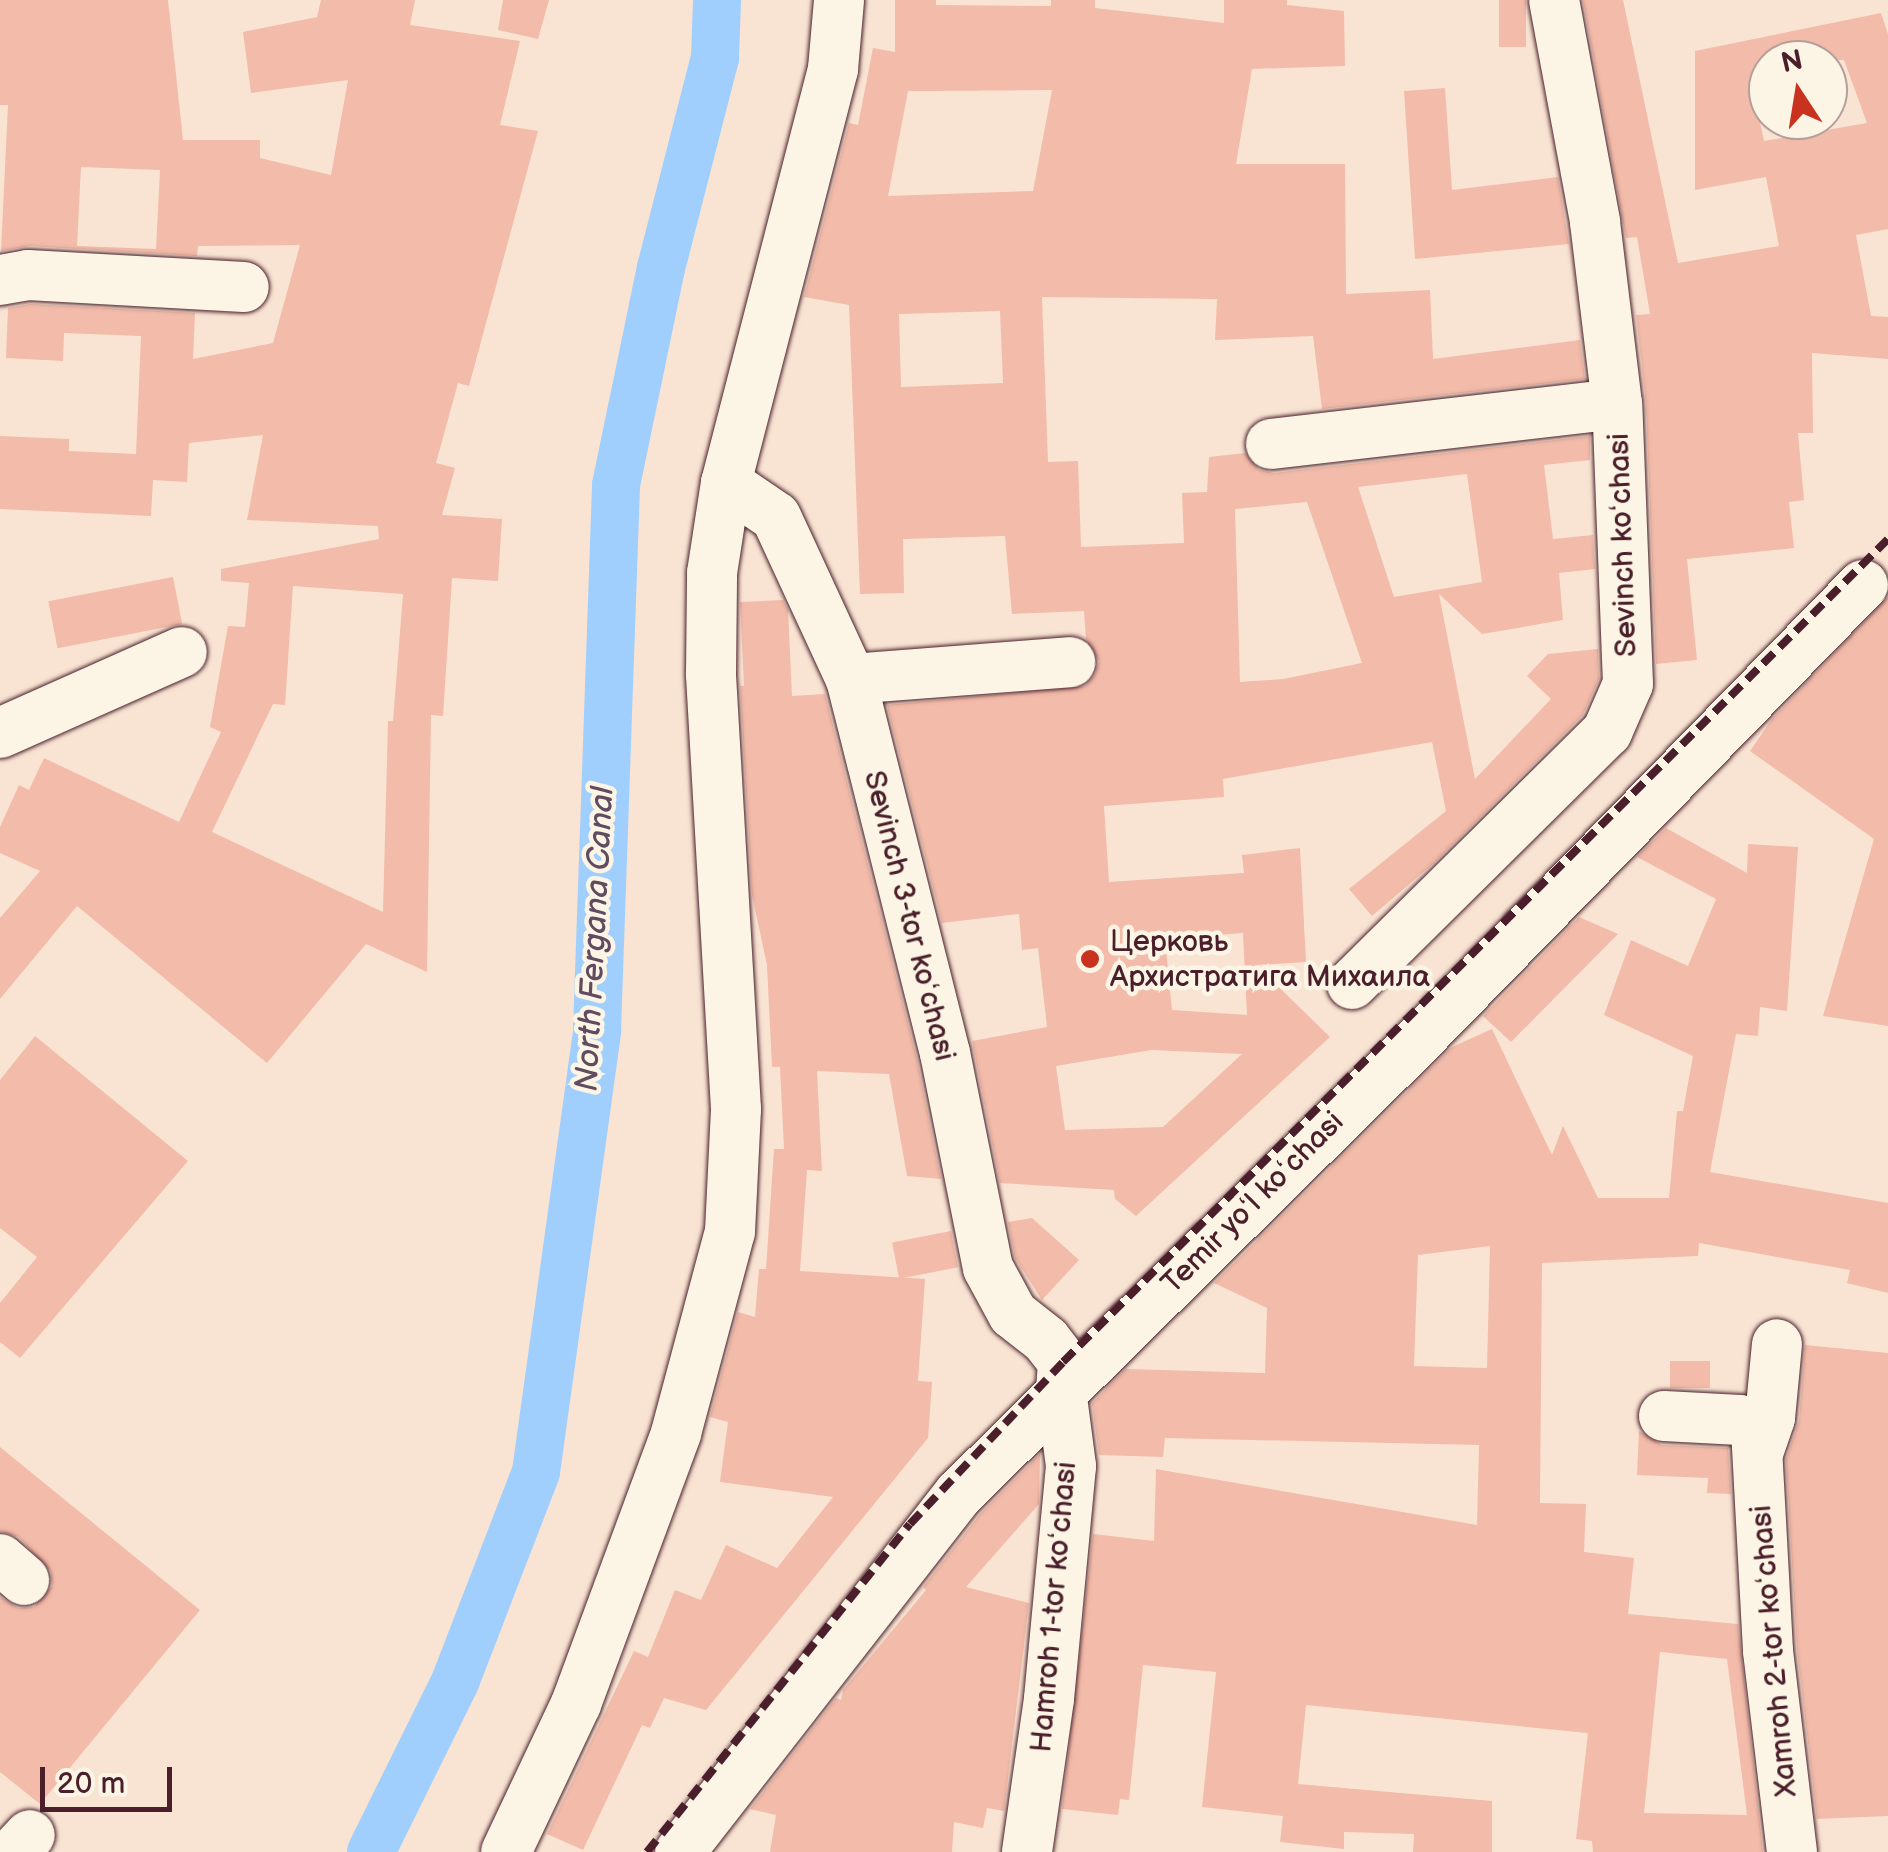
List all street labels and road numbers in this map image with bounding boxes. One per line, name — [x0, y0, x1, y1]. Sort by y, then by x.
street label: Sevinch koʻchasi — [1601, 432, 1645, 658]
street label: Sevinch 3-tor koʻchasi — [856, 767, 962, 1065]
street label: Temir yoʻl koʻchasi — [1154, 1104, 1352, 1302]
street label: Hamroh 1-tor koʻchasi — [1023, 1460, 1085, 1754]
street label: Xamroh 2-tor koʻchasi — [1743, 1504, 1805, 1798]

